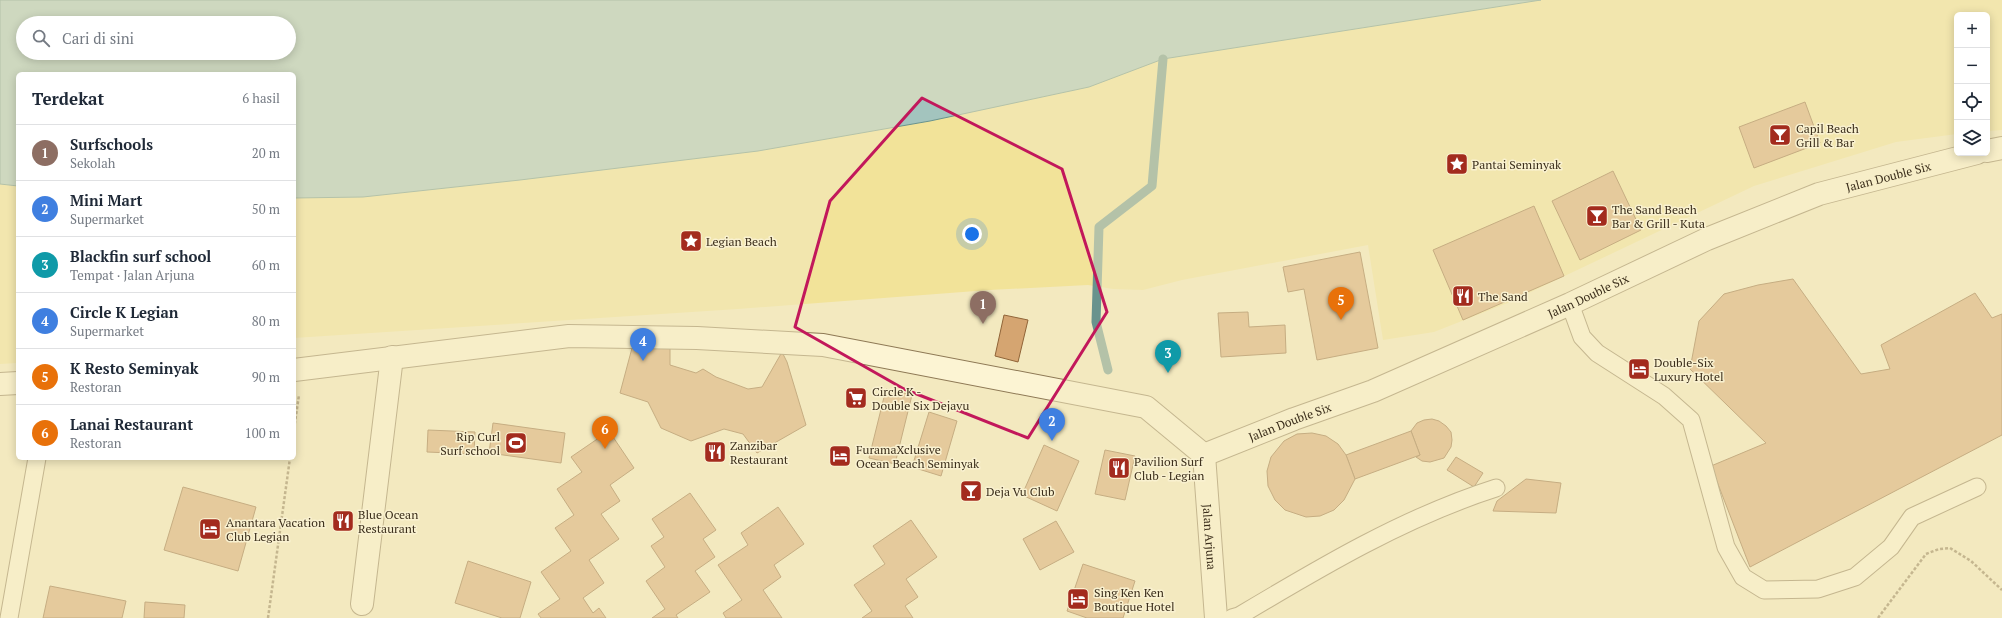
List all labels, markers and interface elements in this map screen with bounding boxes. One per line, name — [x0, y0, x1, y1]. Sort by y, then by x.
map controls — [1954, 12, 1990, 156]
button: + — [1954, 12, 1990, 48]
search box — [16, 16, 296, 60]
icon: search — [30, 27, 52, 49]
text: Cari di sini — [62, 28, 134, 48]
button: − — [1954, 48, 1990, 84]
button: locate — [1954, 84, 1990, 120]
text: Terdekat — [32, 87, 104, 110]
text: 6 hasil — [242, 89, 280, 107]
button: layers — [1954, 120, 1990, 156]
place label: Capil Beach Grill & Bar — [1796, 121, 1859, 150]
bar icon: Capil Beach Grill & Bar — [1767, 122, 1793, 148]
text: Surfschools — [70, 134, 153, 154]
text: 1 — [41, 144, 49, 162]
text: 20 m — [252, 144, 280, 162]
place icon: Pantai Seminyak — [1444, 151, 1470, 177]
text: Sekolah — [70, 154, 115, 172]
place label: Pantai Seminyak — [1472, 157, 1562, 172]
street label: Jalan Double Six — [1844, 158, 1933, 194]
text: Mini Mart — [70, 190, 142, 210]
text: 2 — [41, 200, 49, 218]
text: 50 m — [252, 200, 280, 218]
place label: The Sand Beach Bar & Grill - Kuta — [1612, 202, 1705, 231]
bar icon: The Sand Beach Bar & Grill - Kuta — [1584, 203, 1610, 229]
text: Supermarket — [70, 210, 144, 228]
your location — [962, 224, 982, 244]
place icon: Legian Beach — [678, 228, 704, 254]
place label: Legian Beach — [706, 234, 777, 249]
text: Blackfin surf school — [70, 246, 211, 266]
text: 3 — [41, 256, 49, 274]
text: 60 m — [252, 256, 280, 274]
text: Tempat · Jalan Arjuna — [70, 266, 195, 284]
street label: Jalan Double Six — [1545, 270, 1631, 320]
restaurant icon: The Sand — [1450, 283, 1476, 309]
pin: 5 — [1328, 287, 1354, 320]
place label: The Sand — [1478, 289, 1528, 304]
pin: 1 — [970, 291, 996, 324]
text: Circle K Legian — [70, 302, 179, 322]
text: 4 — [41, 312, 49, 330]
text: 80 m — [252, 312, 280, 330]
text: Supermarket — [70, 322, 144, 340]
pin: 4 — [630, 328, 656, 361]
pin: 3 — [1155, 340, 1181, 373]
place label: Double-Six Luxury Hotel — [1654, 355, 1724, 384]
hotel icon: Double-Six Luxury Hotel — [1626, 356, 1652, 382]
text: K Resto Seminyak — [70, 358, 199, 378]
text: 5 — [41, 368, 49, 386]
text: 90 m — [252, 368, 280, 386]
text: Restoran — [70, 378, 122, 396]
place label: Circle K - Double Six Dejavu — [872, 384, 969, 413]
supermarket icon: Circle K - Double Six Dejavu — [843, 385, 869, 411]
street label: Jalan Double Six — [1246, 399, 1334, 444]
pin: 2 — [1039, 408, 1065, 441]
text: Lanai Restaurant — [70, 414, 193, 434]
pin: 6 — [592, 416, 618, 449]
text: 6 — [41, 424, 49, 442]
text: 100 m — [245, 424, 280, 442]
place label: Rip Curl Surf school — [440, 429, 500, 458]
sports icon: Rip Curl Surf school — [503, 430, 529, 456]
text: Restoran — [70, 434, 122, 452]
place label: Zanzibar Restaurant — [730, 438, 789, 467]
restaurant icon: Zanzibar Restaurant — [702, 439, 728, 465]
place label: FuramaXclusive Ocean Beach Seminyak — [856, 442, 980, 471]
hotel icon: FuramaXclusive Ocean Beach Seminyak — [827, 443, 853, 469]
place label: Pavilion Surf Club - Legian — [1134, 454, 1204, 483]
restaurant icon: Pavilion Surf Club - Legian — [1106, 455, 1132, 481]
bar icon: Deja Vu Club — [958, 478, 984, 504]
place label: Deja Vu Club — [986, 484, 1055, 499]
street label: Jalan Arjuna — [1200, 503, 1220, 570]
place label: Blue Ocean Restaurant — [358, 507, 418, 536]
restaurant icon: Blue Ocean Restaurant — [330, 508, 356, 534]
place label: Anantara Vacation Club Legian — [226, 515, 325, 544]
hotel icon: Anantara Vacation Club Legian — [197, 516, 223, 542]
place label: Sing Ken Ken Boutique Hotel — [1094, 585, 1175, 614]
hotel icon: Sing Ken Ken Boutique Hotel — [1065, 586, 1091, 612]

